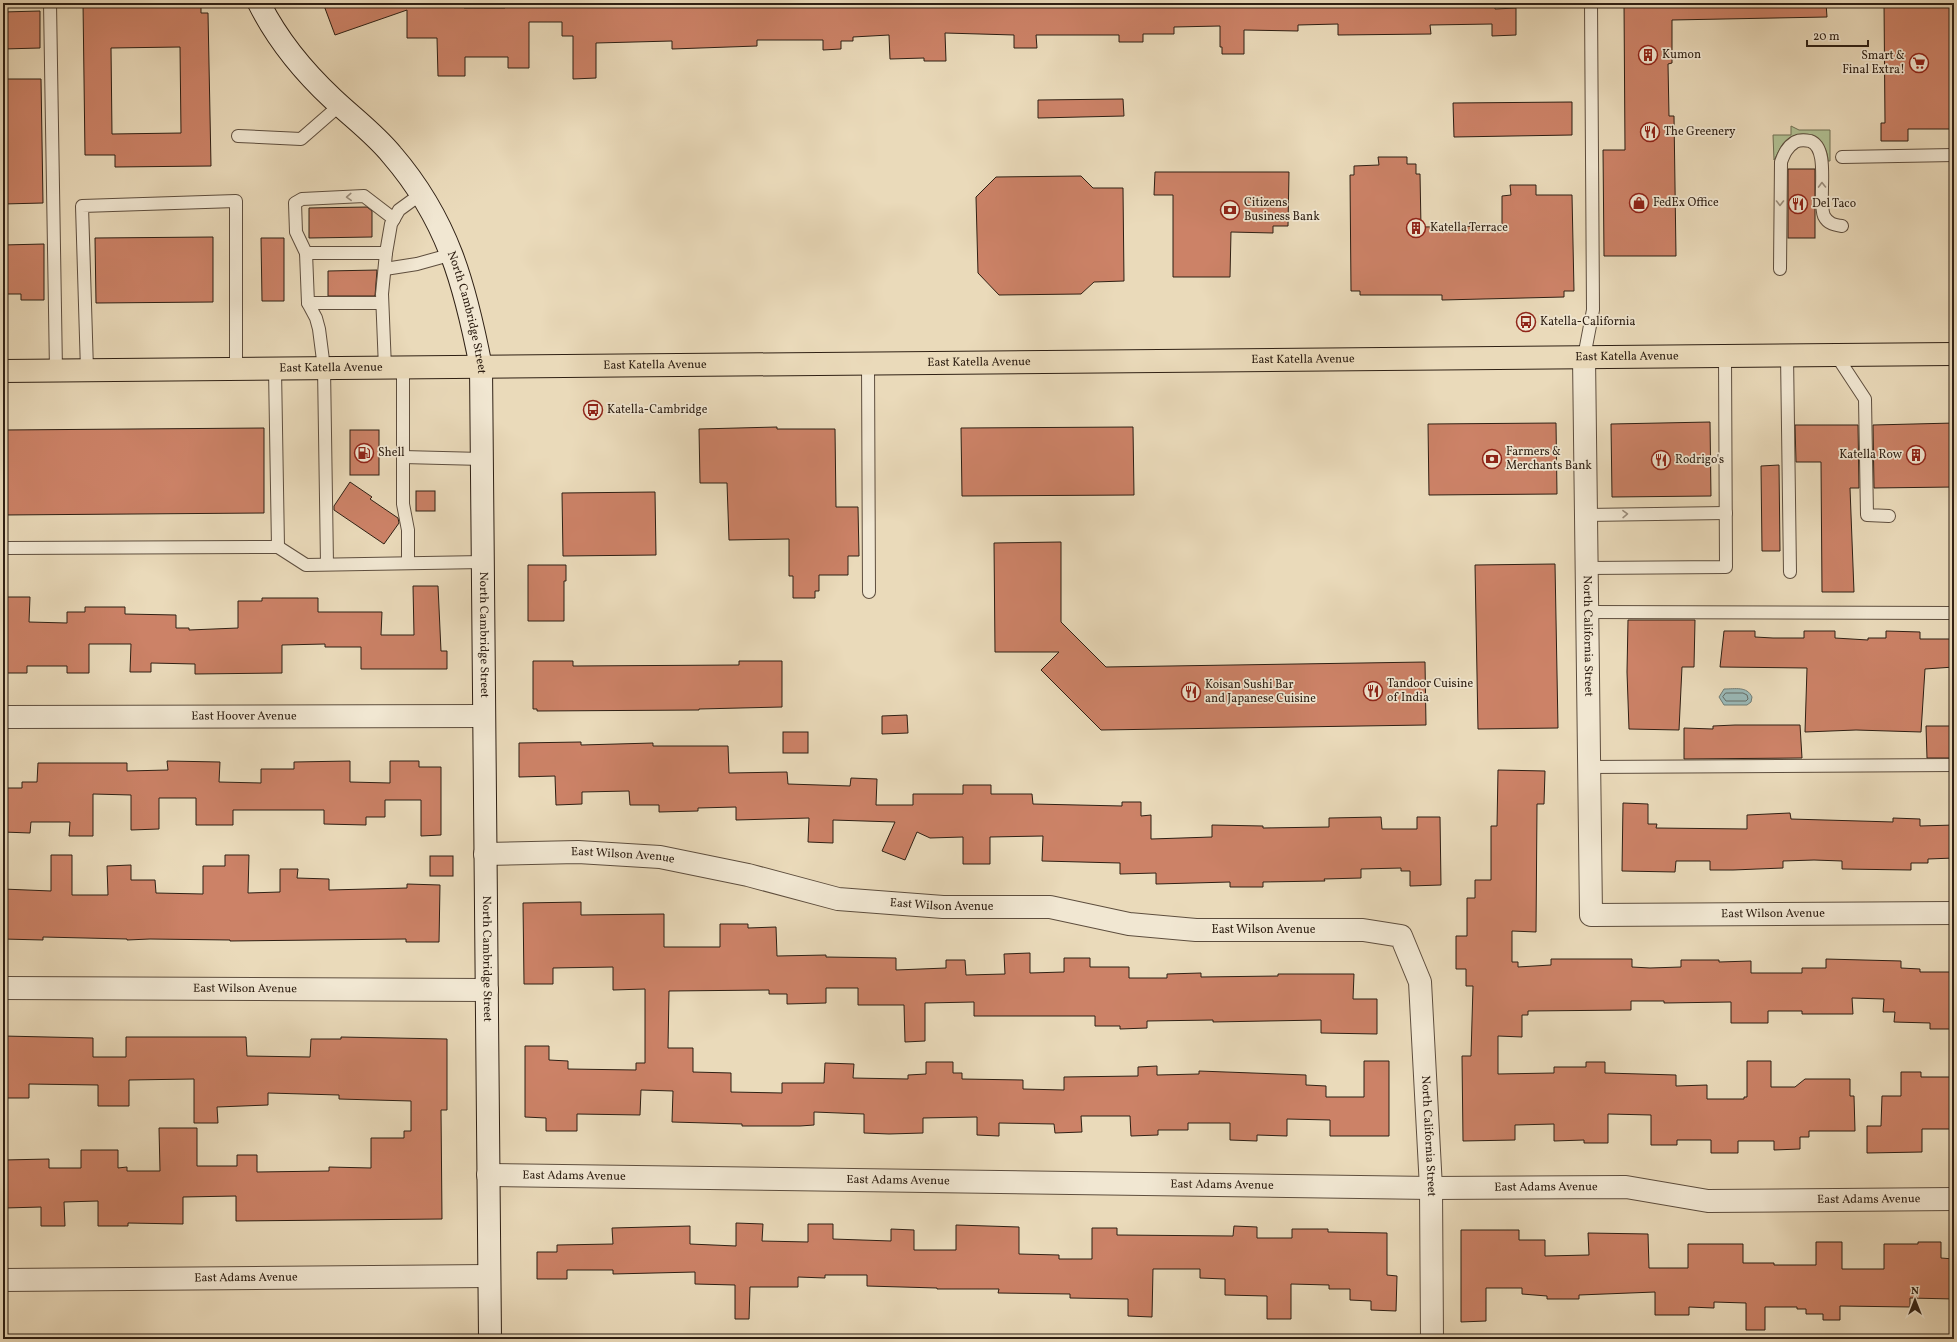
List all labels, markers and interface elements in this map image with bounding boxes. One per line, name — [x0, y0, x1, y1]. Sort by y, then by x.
scale bar — [1807, 22, 1868, 48]
text: 20 m — [1813, 29, 1840, 45]
building icon: Kumon — [1637, 44, 1659, 66]
place label: Kumon — [1662, 47, 1701, 63]
place label: Smart & Final Extra! — [1842, 48, 1905, 78]
supermarket icon: Smart & Final Extra! — [1908, 52, 1930, 74]
restaurant icon: The Greenery — [1639, 121, 1661, 143]
place label: The Greenery — [1664, 124, 1736, 140]
one-way arrow — [1818, 182, 1826, 188]
one-way arrow — [346, 192, 352, 201]
shop icon: FedEx Office — [1628, 192, 1650, 214]
restaurant icon: Del Taco — [1787, 193, 1809, 215]
place label: Citizens Business Bank — [1244, 195, 1320, 225]
place label: FedEx Office — [1653, 195, 1719, 211]
place label: Del Taco — [1812, 196, 1856, 212]
bank icon: Citizens Business Bank — [1219, 199, 1241, 221]
one-way arrow — [1776, 200, 1785, 206]
building icon: Katella Terrace — [1405, 217, 1427, 239]
place label: Katella Terrace — [1430, 220, 1508, 236]
street label: North Cambridge Street — [443, 249, 489, 374]
bus stop icon: Katella-California — [1515, 311, 1537, 333]
place label: Katella-California — [1540, 314, 1635, 330]
street label: East Katella Avenue — [1575, 348, 1679, 365]
street label: East Katella Avenue — [1251, 351, 1355, 368]
street label: East Katella Avenue — [927, 354, 1031, 371]
street label: East Katella Avenue — [603, 357, 707, 374]
street label: East Katella Avenue — [279, 360, 383, 377]
bus stop icon: Katella-Cambridge — [582, 399, 604, 421]
place label: Katella-Cambridge — [607, 402, 708, 418]
fuel station icon: Shell — [353, 442, 375, 464]
place label: Farmers & Merchants Bank — [1506, 444, 1592, 474]
building icon: Katella Row — [1905, 444, 1927, 466]
place label: Shell — [378, 445, 405, 461]
place label: Katella Row — [1839, 447, 1903, 463]
bank icon: Farmers & Merchants Bank — [1481, 448, 1503, 470]
restaurant icon: Rodrigo's — [1650, 449, 1672, 471]
place label: Rodrigo's — [1675, 452, 1724, 468]
one-way arrow — [1622, 510, 1628, 518]
street label: North Cambridge Street — [475, 572, 492, 698]
street label: North California Street — [1579, 575, 1596, 697]
place label: Tandoor Cuisine of India — [1387, 676, 1474, 706]
place label: Koisan Sushi Bar and Japanese Cuisine — [1205, 677, 1316, 707]
restaurant icon: Tandoor Cuisine of India — [1362, 680, 1384, 702]
restaurant icon: Koisan Sushi Bar and Japanese Cuisine — [1180, 681, 1202, 703]
street label: East Hoover Avenue — [191, 708, 297, 725]
street label: East Wilson Avenue — [571, 844, 676, 868]
street label: East Wilson Avenue — [889, 895, 994, 915]
street label: North Cambridge Street — [478, 896, 495, 1022]
street label: East Wilson Avenue — [1721, 906, 1825, 922]
street label: East Wilson Avenue — [1212, 922, 1316, 938]
street label: East Wilson Avenue — [193, 981, 297, 997]
street label: North California Street — [1417, 1075, 1439, 1197]
street label: East Adams Avenue — [522, 1167, 626, 1185]
street label: East Adams Avenue — [846, 1172, 950, 1189]
street label: East Adams Avenue — [1170, 1176, 1274, 1194]
street label: East Adams Avenue — [1494, 1179, 1598, 1196]
street label: East Adams Avenue — [1817, 1191, 1921, 1208]
street label: East Adams Avenue — [194, 1270, 298, 1286]
north arrow — [1895, 1280, 1935, 1320]
text: N — [1911, 1284, 1919, 1299]

